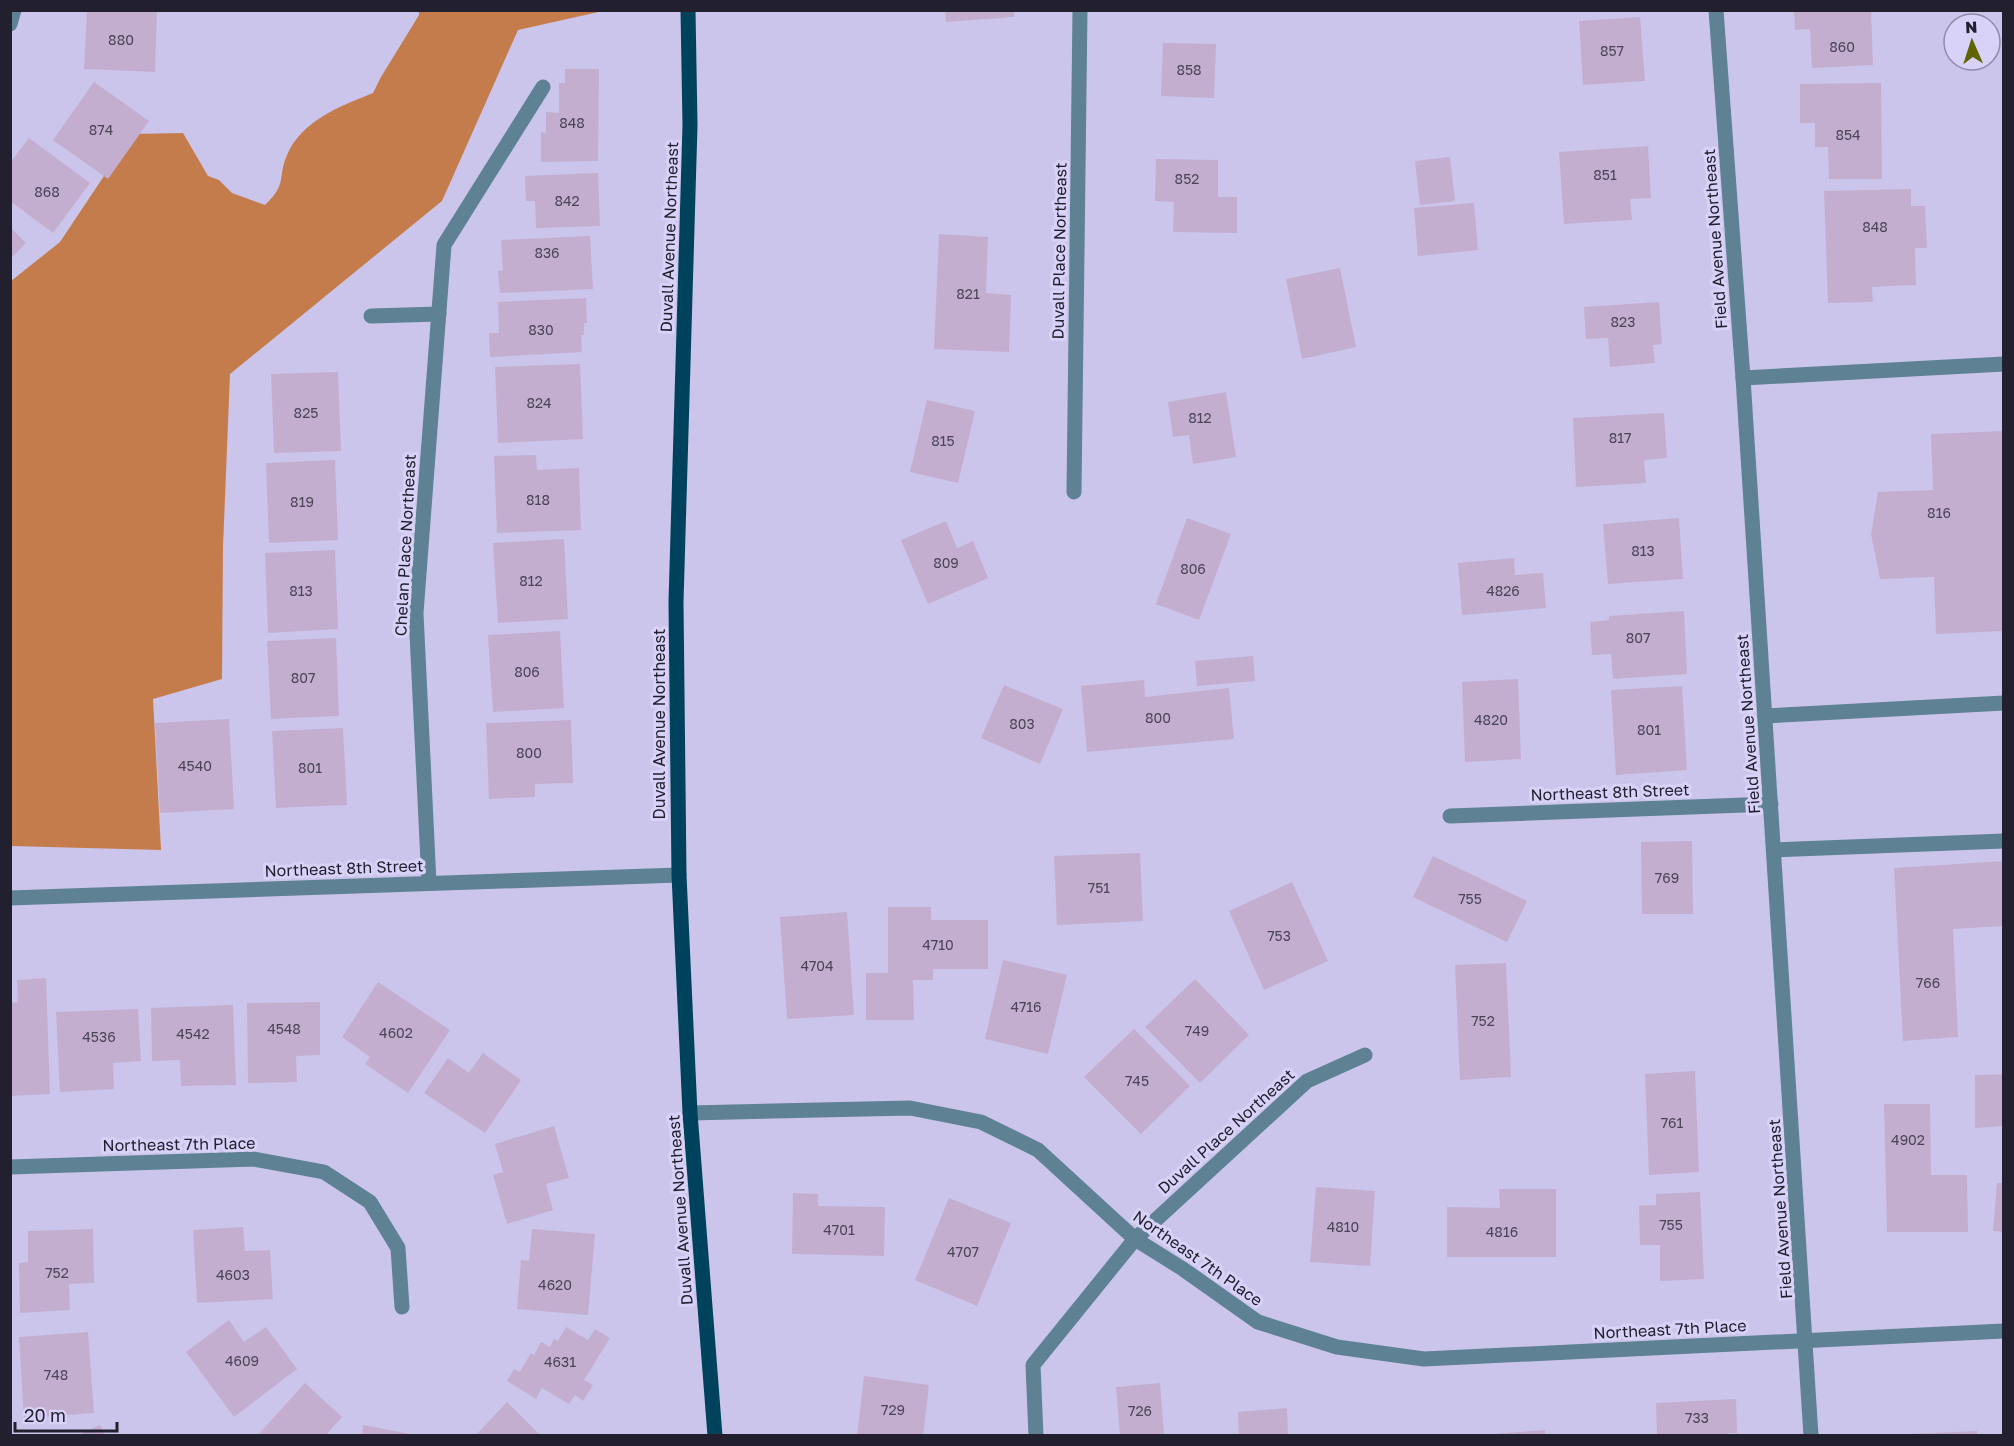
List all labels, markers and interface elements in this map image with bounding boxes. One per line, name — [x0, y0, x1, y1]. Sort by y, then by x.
north arrow — [1942, 12, 2002, 72]
text: N — [1965, 17, 1978, 37]
house number: 880 — [108, 31, 134, 48]
house number: 860 — [1829, 38, 1855, 55]
house number: 857 — [1600, 42, 1624, 59]
house number: 858 — [1176, 61, 1202, 78]
house number: 848 — [559, 114, 585, 131]
house number: 874 — [89, 121, 113, 138]
house number: 854 — [1835, 126, 1861, 143]
street label: Duvall Avenue Northeast — [656, 141, 682, 333]
street label: Field Avenue Northeast — [1699, 148, 1731, 330]
street label: Duvall Place Northeast — [1047, 162, 1071, 340]
house number: 851 — [1593, 166, 1617, 183]
house number: 852 — [1175, 170, 1199, 187]
house number: 868 — [34, 183, 60, 200]
house number: 842 — [554, 192, 580, 209]
house number: 848 — [1862, 218, 1888, 235]
house number: 836 — [534, 244, 560, 261]
house number: 821 — [956, 285, 980, 302]
house number: 823 — [1611, 313, 1635, 330]
house number: 830 — [528, 321, 554, 338]
house number: 824 — [526, 394, 552, 411]
house number: 825 — [294, 404, 318, 421]
house number: 812 — [1188, 409, 1212, 426]
house number: 817 — [1609, 429, 1631, 446]
house number: 815 — [931, 432, 955, 449]
street label: Chelan Place Northeast — [390, 453, 420, 637]
house number: 818 — [526, 491, 550, 508]
house number: 819 — [290, 493, 314, 510]
house number: 816 — [1927, 504, 1951, 521]
house number: 813 — [1631, 542, 1655, 559]
house number: 809 — [933, 554, 959, 571]
house number: 806 — [1180, 560, 1206, 577]
house number: 812 — [519, 572, 543, 589]
house number: 813 — [289, 582, 313, 599]
house number: 4826 — [1486, 582, 1520, 599]
street label: Duvall Avenue Northeast — [649, 629, 669, 819]
house number: 807 — [1626, 629, 1650, 646]
street label: Field Avenue Northeast — [1732, 633, 1764, 815]
house number: 806 — [514, 663, 540, 680]
house number: 807 — [291, 669, 315, 686]
house number: 800 — [1145, 709, 1171, 726]
house number: 4820 — [1474, 711, 1508, 728]
house number: 803 — [1009, 715, 1035, 732]
house number: 801 — [1637, 721, 1661, 738]
house number: 800 — [516, 744, 542, 761]
house number: 4540 — [178, 757, 212, 774]
house number: 801 — [298, 759, 322, 776]
street label: Northeast 8th Street — [1530, 779, 1690, 805]
street label: Northeast 8th Street — [264, 855, 424, 881]
house number: 769 — [1655, 869, 1679, 886]
house number: 751 — [1088, 879, 1110, 896]
house number: 755 — [1458, 890, 1482, 907]
house number: 753 — [1267, 927, 1291, 944]
house number: 4710 — [922, 936, 954, 953]
house number: 4704 — [800, 957, 834, 974]
house number: 766 — [1916, 974, 1940, 991]
house number: 4716 — [1010, 998, 1042, 1015]
house number: 752 — [1471, 1012, 1495, 1029]
house number: 4548 — [267, 1020, 301, 1037]
house number: 749 — [1185, 1022, 1209, 1039]
house number: 4602 — [379, 1024, 413, 1041]
house number: 4542 — [176, 1025, 210, 1042]
house number: 4536 — [82, 1028, 116, 1045]
street label: Duvall Place Northeast — [1154, 1064, 1298, 1198]
house number: 745 — [1125, 1072, 1149, 1089]
street label: Duvall Avenue Northeast — [663, 1114, 697, 1306]
house number: 761 — [1661, 1114, 1684, 1131]
street label: Field Avenue Northeast — [1764, 1118, 1796, 1300]
house number: 4902 — [1891, 1131, 1925, 1148]
street label: Northeast 7th Place — [102, 1133, 256, 1155]
street label: Northeast 7th Place — [1130, 1206, 1266, 1310]
house number: 755 — [1659, 1216, 1683, 1233]
house number: 4810 — [1327, 1218, 1359, 1235]
house number: 4701 — [823, 1221, 855, 1238]
house number: 4816 — [1486, 1223, 1518, 1240]
house number: 4707 — [947, 1243, 979, 1260]
house number: 752 — [45, 1264, 69, 1281]
house number: 4603 — [216, 1266, 250, 1283]
house number: 4620 — [538, 1276, 572, 1293]
street label: Northeast 7th Place — [1593, 1315, 1747, 1343]
house number: 4609 — [225, 1352, 259, 1369]
house number: 4631 — [544, 1353, 576, 1370]
house number: 748 — [44, 1366, 68, 1383]
scale bar — [15, 1395, 117, 1433]
house number: 729 — [881, 1401, 905, 1418]
house number: 726 — [1128, 1402, 1152, 1419]
text: 20 m — [24, 1404, 66, 1426]
house number: 733 — [1685, 1409, 1709, 1426]

